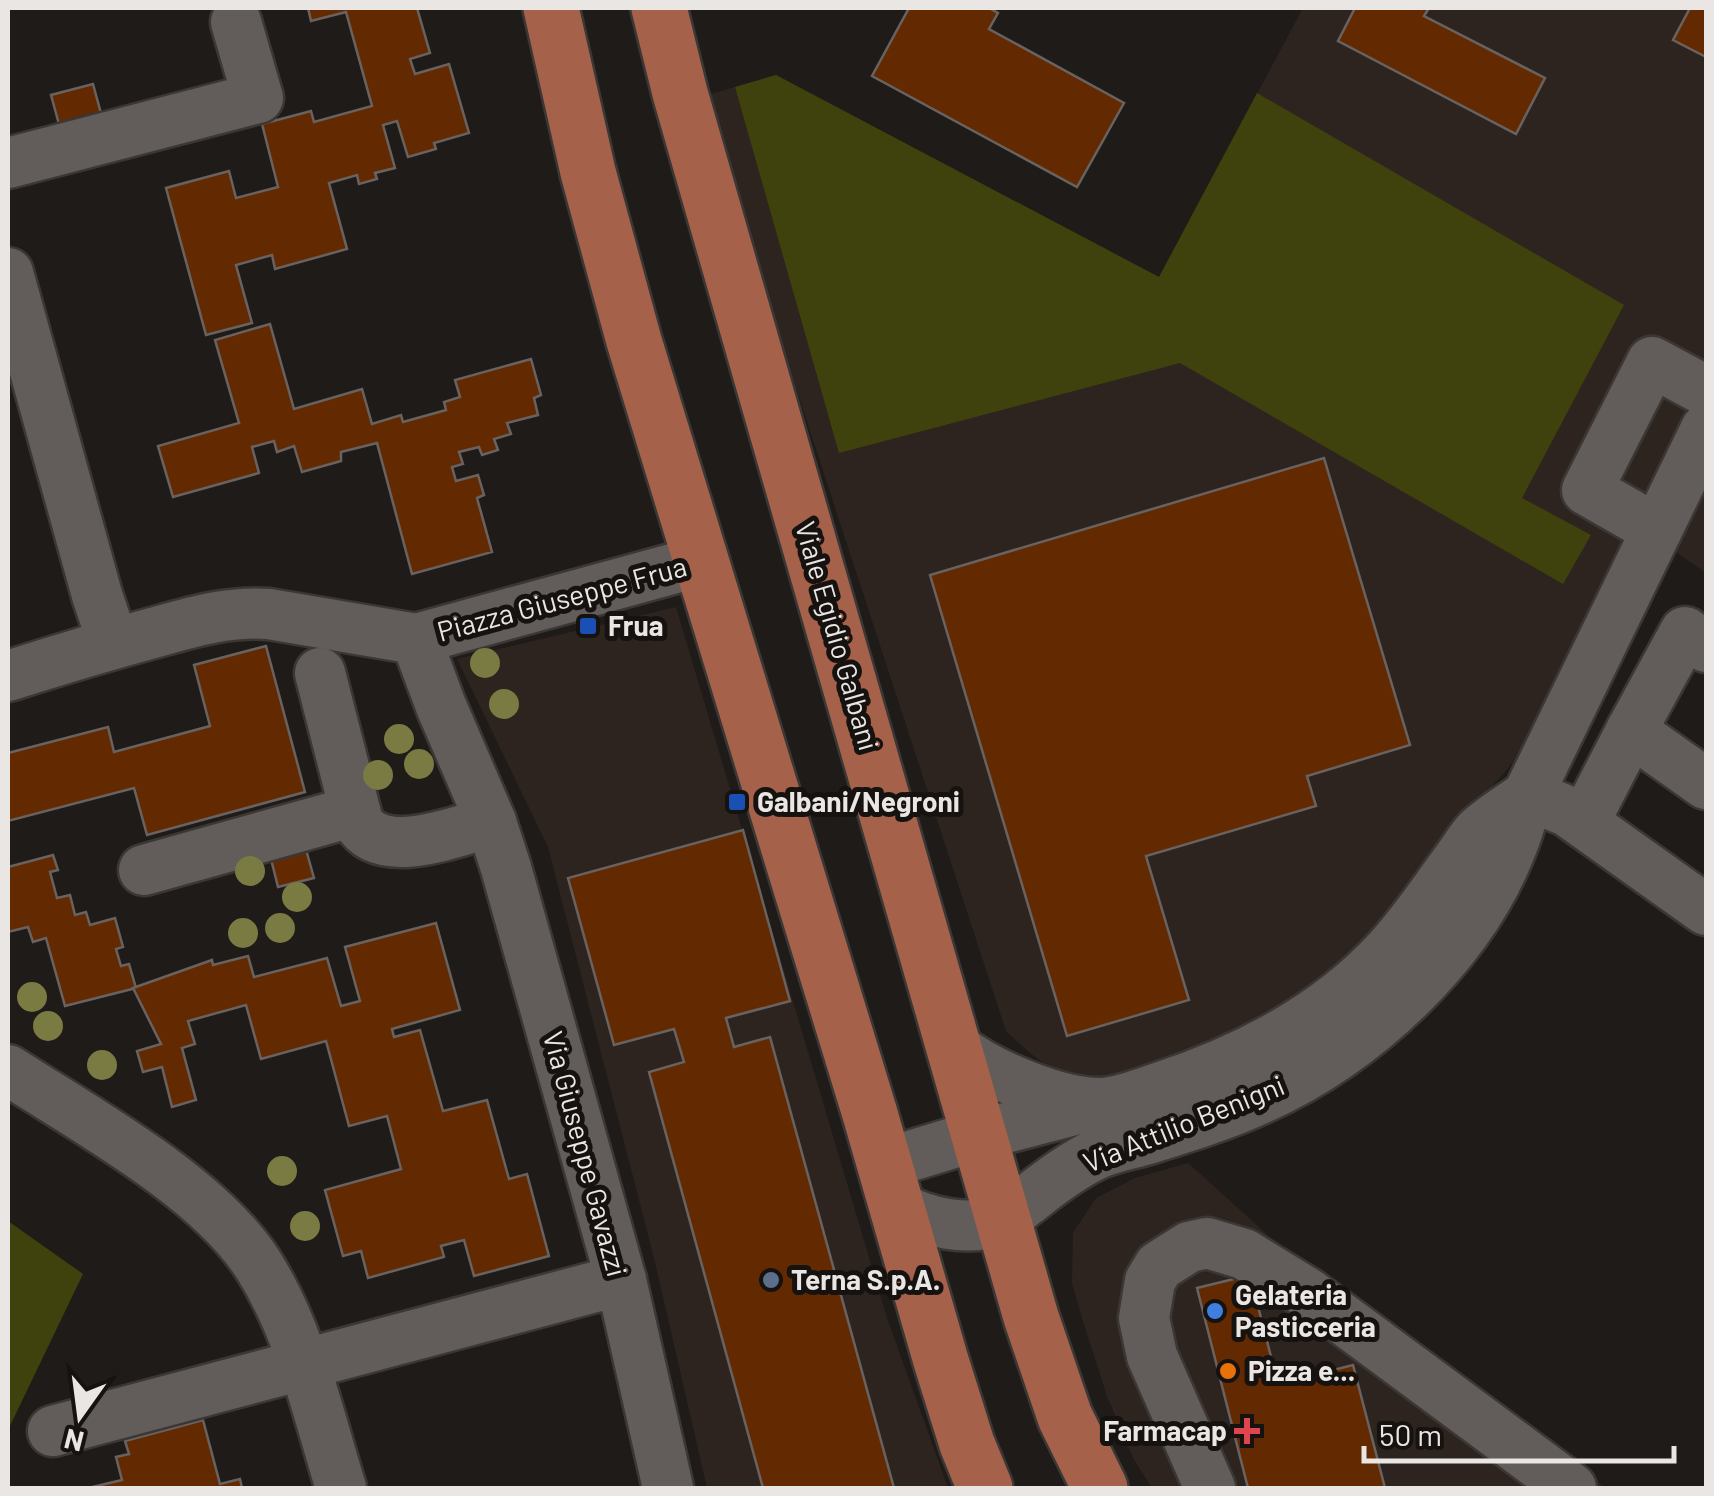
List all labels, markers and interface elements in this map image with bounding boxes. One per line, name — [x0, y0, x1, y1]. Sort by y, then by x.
street label: Viale Egidio Galbani — [789, 517, 887, 754]
street label: Piazza Giuseppe Frua — [434, 550, 690, 648]
place label: Frua — [608, 609, 664, 643]
marker: Frua — [577, 615, 599, 637]
place label: Galbani/Negroni — [757, 784, 960, 818]
marker: Galbani/Negroni — [726, 791, 748, 813]
street label: Via Giuseppe Gavazzi — [537, 1027, 635, 1280]
street label: Via Attilio Benigni — [1078, 1067, 1289, 1179]
place label: Terna S.p.A. — [791, 1262, 940, 1296]
marker: Terna S.p.A. — [760, 1269, 782, 1291]
place label: Gelateria Pasticceria — [1235, 1277, 1376, 1343]
marker: Gelateria Pasticceria — [1204, 1300, 1226, 1322]
place label: Pizza e... — [1248, 1353, 1355, 1387]
marker: Pizza e... — [1217, 1360, 1239, 1382]
north arrow — [30, 1366, 130, 1466]
scale bar — [1364, 1401, 1674, 1463]
place label: Farmacap — [1103, 1413, 1227, 1447]
text: 50 m — [1379, 1416, 1442, 1452]
marker: Farmacap — [1236, 1420, 1258, 1442]
text: N — [61, 1422, 87, 1460]

